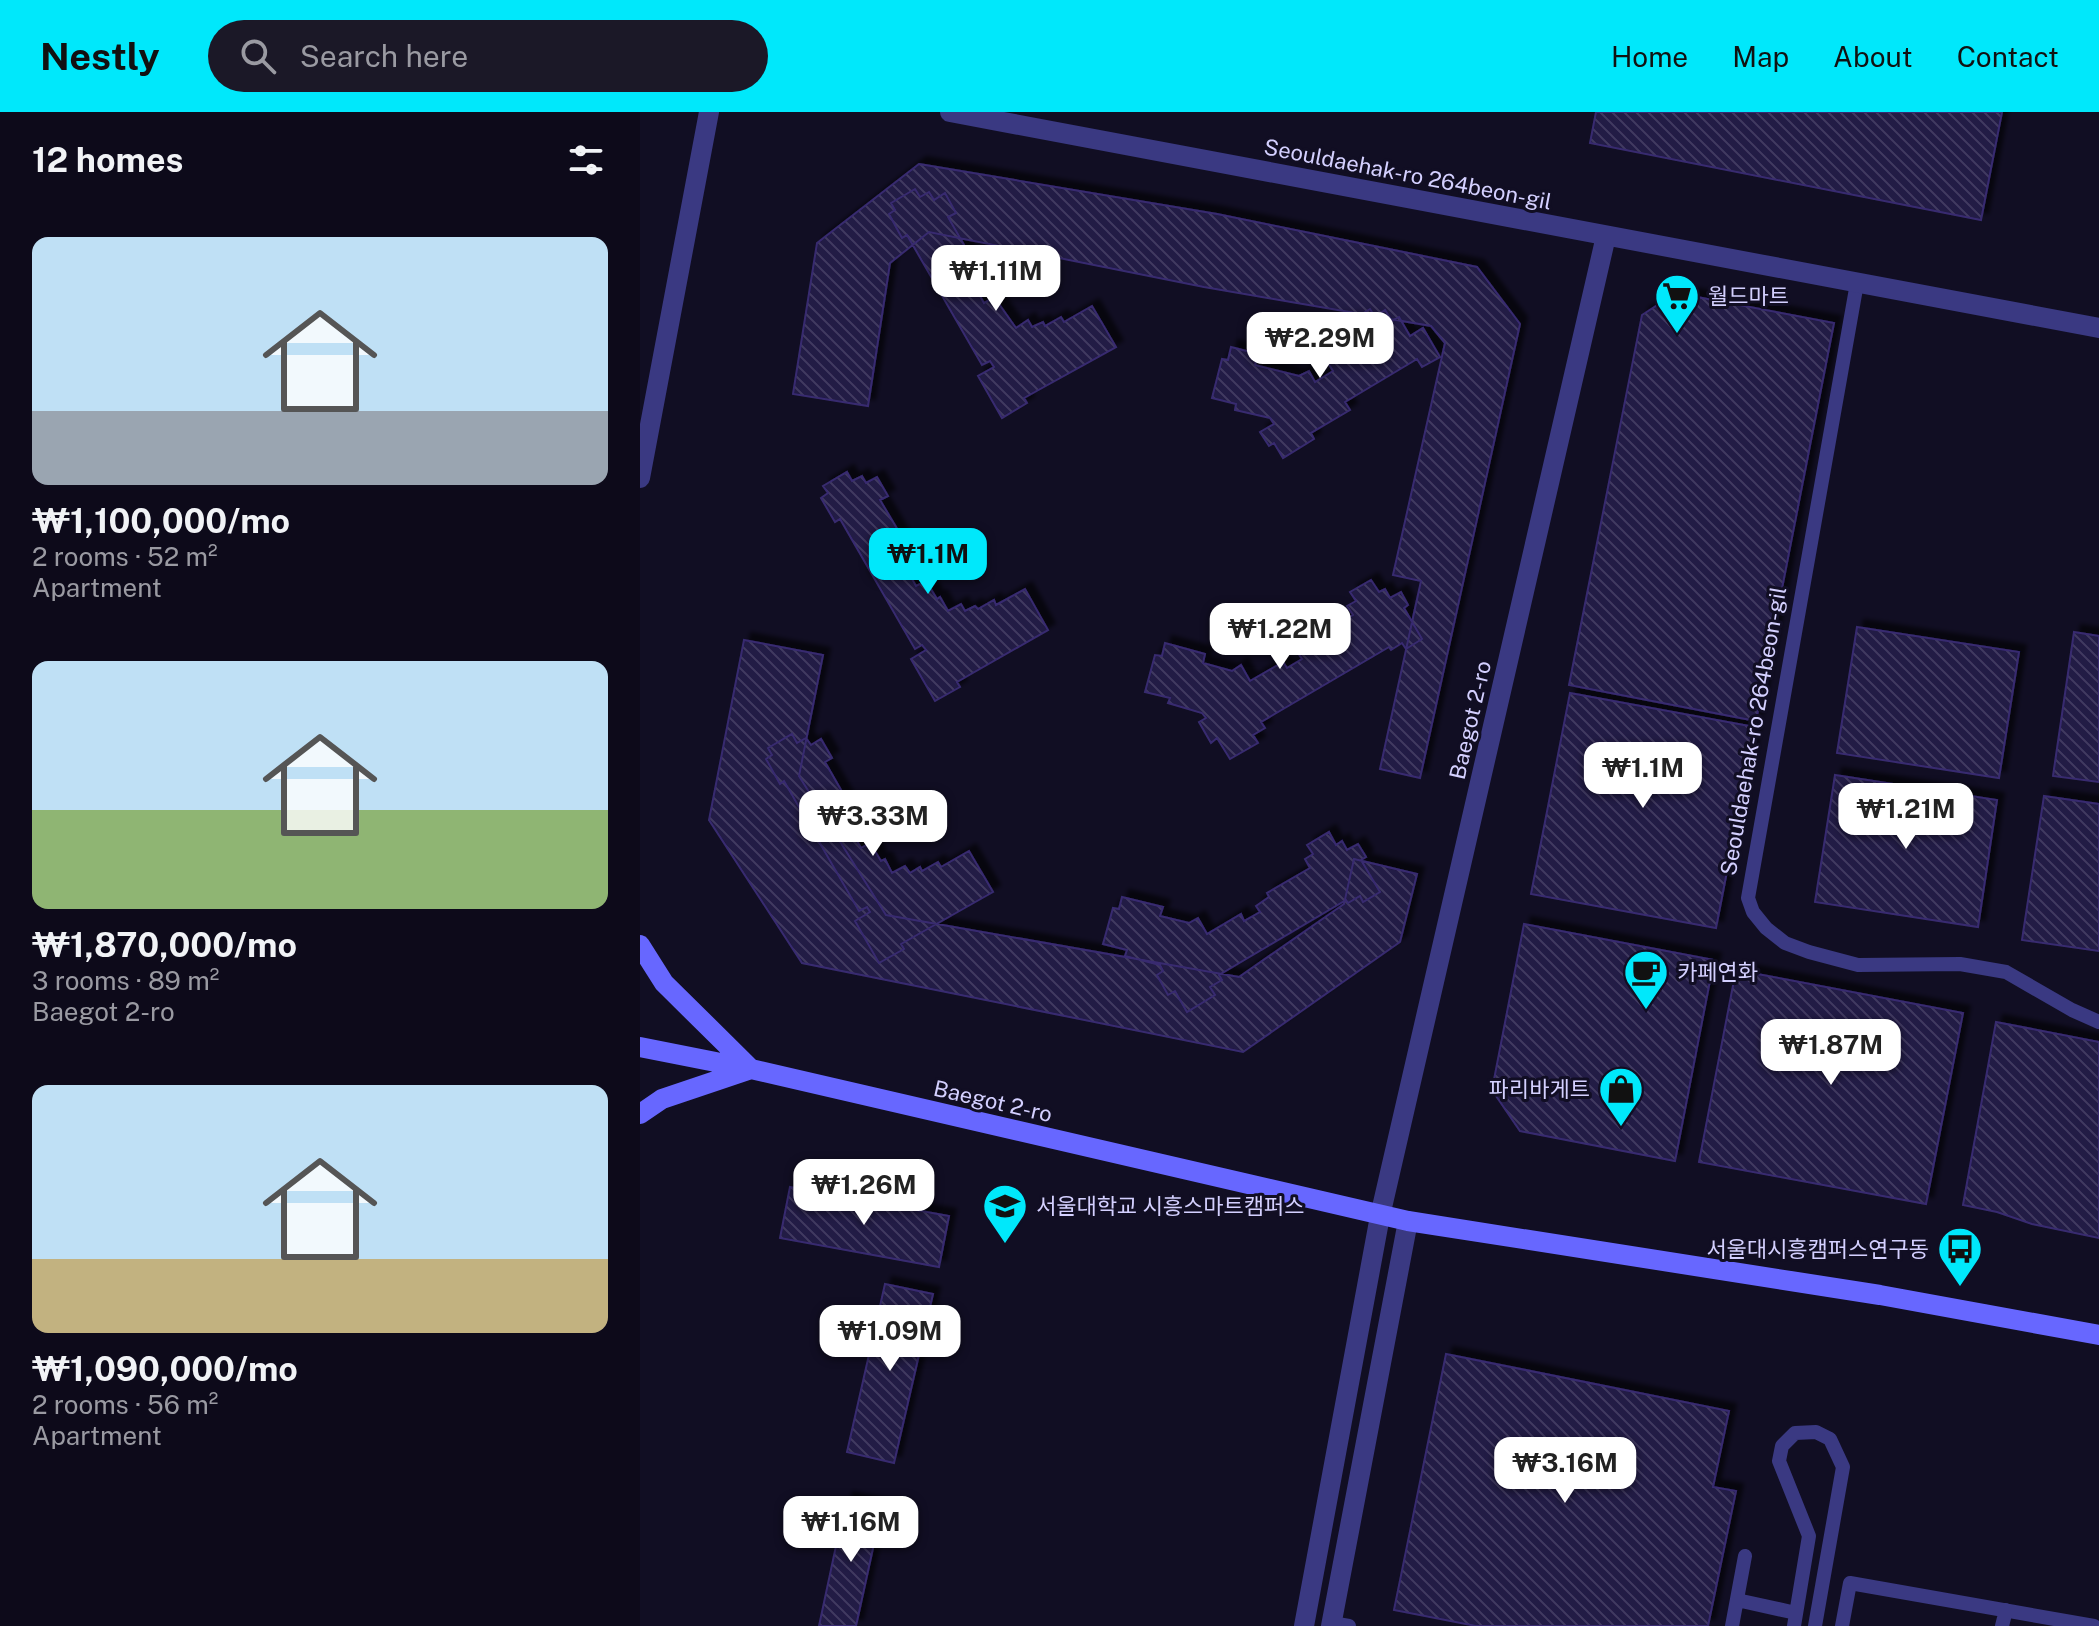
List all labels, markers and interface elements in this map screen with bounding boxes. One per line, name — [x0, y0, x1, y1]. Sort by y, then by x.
search box — [208, 20, 768, 92]
text: Nestly — [40, 34, 160, 79]
icon: search — [236, 34, 280, 78]
text: Search here — [300, 38, 468, 74]
text: Home — [1611, 40, 1688, 73]
text: Map — [1732, 40, 1789, 73]
text: About — [1833, 40, 1913, 73]
text: Contact — [1957, 40, 2059, 73]
street label: Seouldaehak-ro 264beon-gil — [1262, 133, 1554, 215]
icon: filters — [564, 138, 608, 182]
text: 12 homes — [32, 140, 183, 180]
pin: ₩1.11M — [931, 245, 1061, 313]
text: ₩1.11M — [949, 255, 1043, 286]
supermarket icon: 월드마트 — [1653, 272, 1701, 335]
place label: 월드마트 — [1708, 283, 1789, 309]
icon: home — [248, 289, 392, 433]
pin: ₩2.29M — [1255, 312, 1385, 380]
text: ₩2.29M — [1265, 322, 1375, 353]
text: ₩1,100,000/mo — [32, 501, 290, 541]
pin: ₩1.1M — [872, 528, 984, 596]
text: ₩1.1M — [887, 538, 969, 569]
text: 2 rooms · 52 m² — [32, 541, 218, 572]
text: Apartment — [32, 572, 162, 603]
street label: Seouldaehak-ro 264beon-gil — [1715, 585, 1791, 877]
pin: ₩1.22M — [1215, 603, 1345, 671]
text: ₩1.22M — [1228, 613, 1332, 644]
street label: Baegot 2-ro — [1444, 658, 1496, 782]
icon: home — [248, 713, 392, 857]
pin: ₩1.1M — [1587, 742, 1699, 810]
text: ₩1.1M — [1602, 752, 1684, 783]
pin: ₩1.21M — [1841, 783, 1971, 851]
pin: ₩3.33M — [808, 790, 938, 858]
text: ₩1.21M — [1856, 793, 1956, 824]
text: ₩3.33M — [817, 800, 929, 831]
text: ₩1,870,000/mo — [32, 925, 297, 965]
cafe icon: 카페연화 — [1622, 948, 1670, 1011]
place label: 카페연화 — [1677, 959, 1758, 985]
text: 3 rooms · 89 m² — [32, 965, 219, 996]
text: Baegot 2-ro — [32, 996, 175, 1027]
pin: ₩1.87M — [1766, 1019, 1896, 1087]
text: ₩1.87M — [1779, 1029, 1883, 1060]
shop icon: 파리바게트 — [1597, 1065, 1645, 1128]
street label: Baegot 2-ro — [931, 1075, 1055, 1127]
place label: 파리바게트 — [1489, 1076, 1590, 1102]
icon: home — [248, 1137, 392, 1281]
pin: ₩1.26M — [799, 1159, 929, 1227]
text: ₩1.26M — [811, 1169, 917, 1200]
school or university icon: 서울대학교 시흥스마트캠퍼스 — [981, 1182, 1029, 1245]
place label: 서울대학교 시흥스마트캠퍼스 — [1036, 1193, 1304, 1219]
bus stop icon: 서울대시흥캠퍼스연구동 — [1936, 1225, 1984, 1288]
place label: 서울대시흥캠퍼스연구동 — [1706, 1236, 1929, 1262]
pin: ₩1.09M — [825, 1305, 955, 1373]
text: ₩1.09M — [838, 1315, 942, 1346]
text: ₩1,090,000/mo — [32, 1349, 298, 1389]
text: 2 rooms · 56 m² — [32, 1389, 218, 1420]
text: Apartment — [32, 1420, 162, 1451]
pin: ₩3.16M — [1500, 1437, 1630, 1505]
text: ₩3.16M — [1512, 1447, 1618, 1478]
pin: ₩1.16M — [786, 1496, 916, 1564]
text: ₩1.16M — [801, 1506, 901, 1537]

